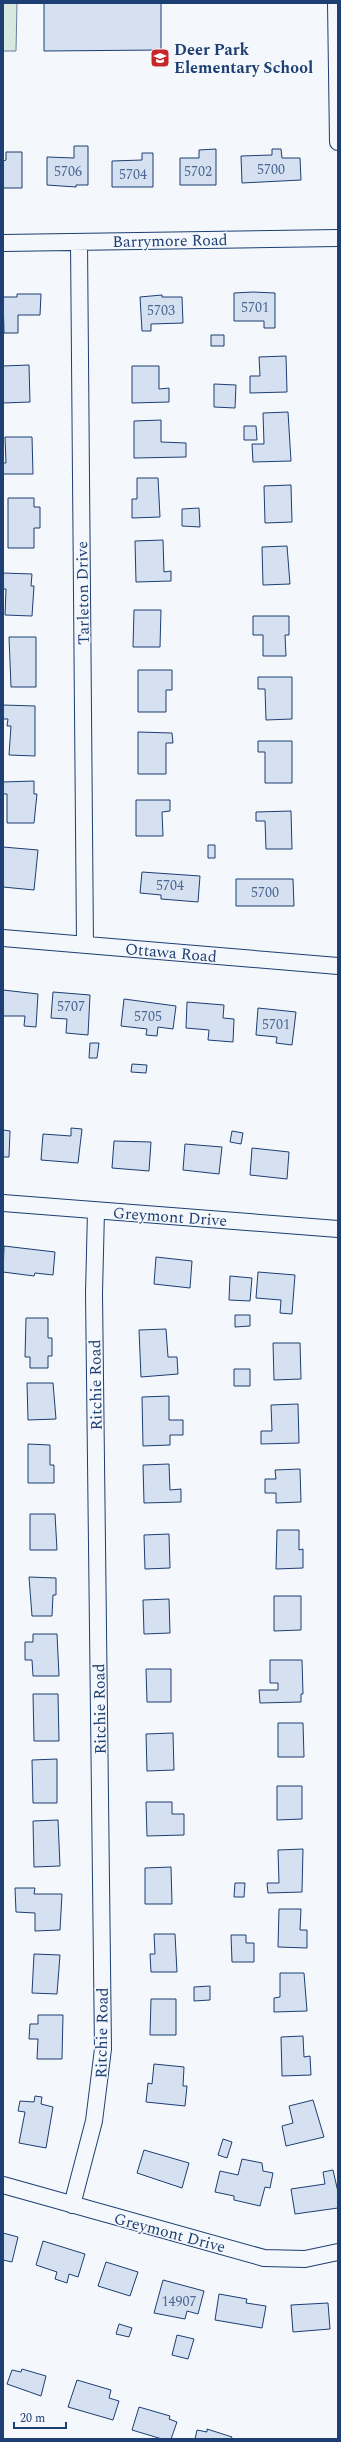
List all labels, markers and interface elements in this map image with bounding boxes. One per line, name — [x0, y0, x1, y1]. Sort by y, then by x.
place label: Deer Park Elementary School — [174, 38, 313, 80]
school or university icon: Deer Park Elementary School — [149, 47, 171, 69]
house number: 5700 — [257, 159, 285, 180]
house number: 5706 — [54, 161, 82, 182]
house number: 5702 — [184, 161, 212, 182]
house number: 5704 — [119, 164, 147, 185]
street label: Barrymore Road — [112, 228, 228, 254]
house number: 5701 — [241, 297, 269, 318]
house number: 5703 — [147, 300, 175, 321]
street label: Tarleton Drive — [70, 541, 96, 645]
house number: 5704 — [156, 875, 184, 896]
house number: 5700 — [251, 882, 279, 903]
street label: Ottawa Road — [124, 937, 218, 969]
house number: 5707 — [57, 996, 85, 1017]
house number: 5705 — [134, 1006, 162, 1027]
house number: 5701 — [262, 1014, 290, 1035]
street label: Greymont Drive — [112, 1201, 228, 1233]
street label: Ritchie Road — [83, 1339, 109, 1431]
street label: Ritchie Road — [87, 1663, 113, 1755]
street label: Ritchie Road — [89, 1987, 115, 2079]
street label: Greymont Drive — [111, 2207, 228, 2259]
house number: 14907 — [162, 2291, 197, 2312]
scale bar — [14, 2404, 66, 2430]
text: 20 m — [20, 2409, 45, 2428]

